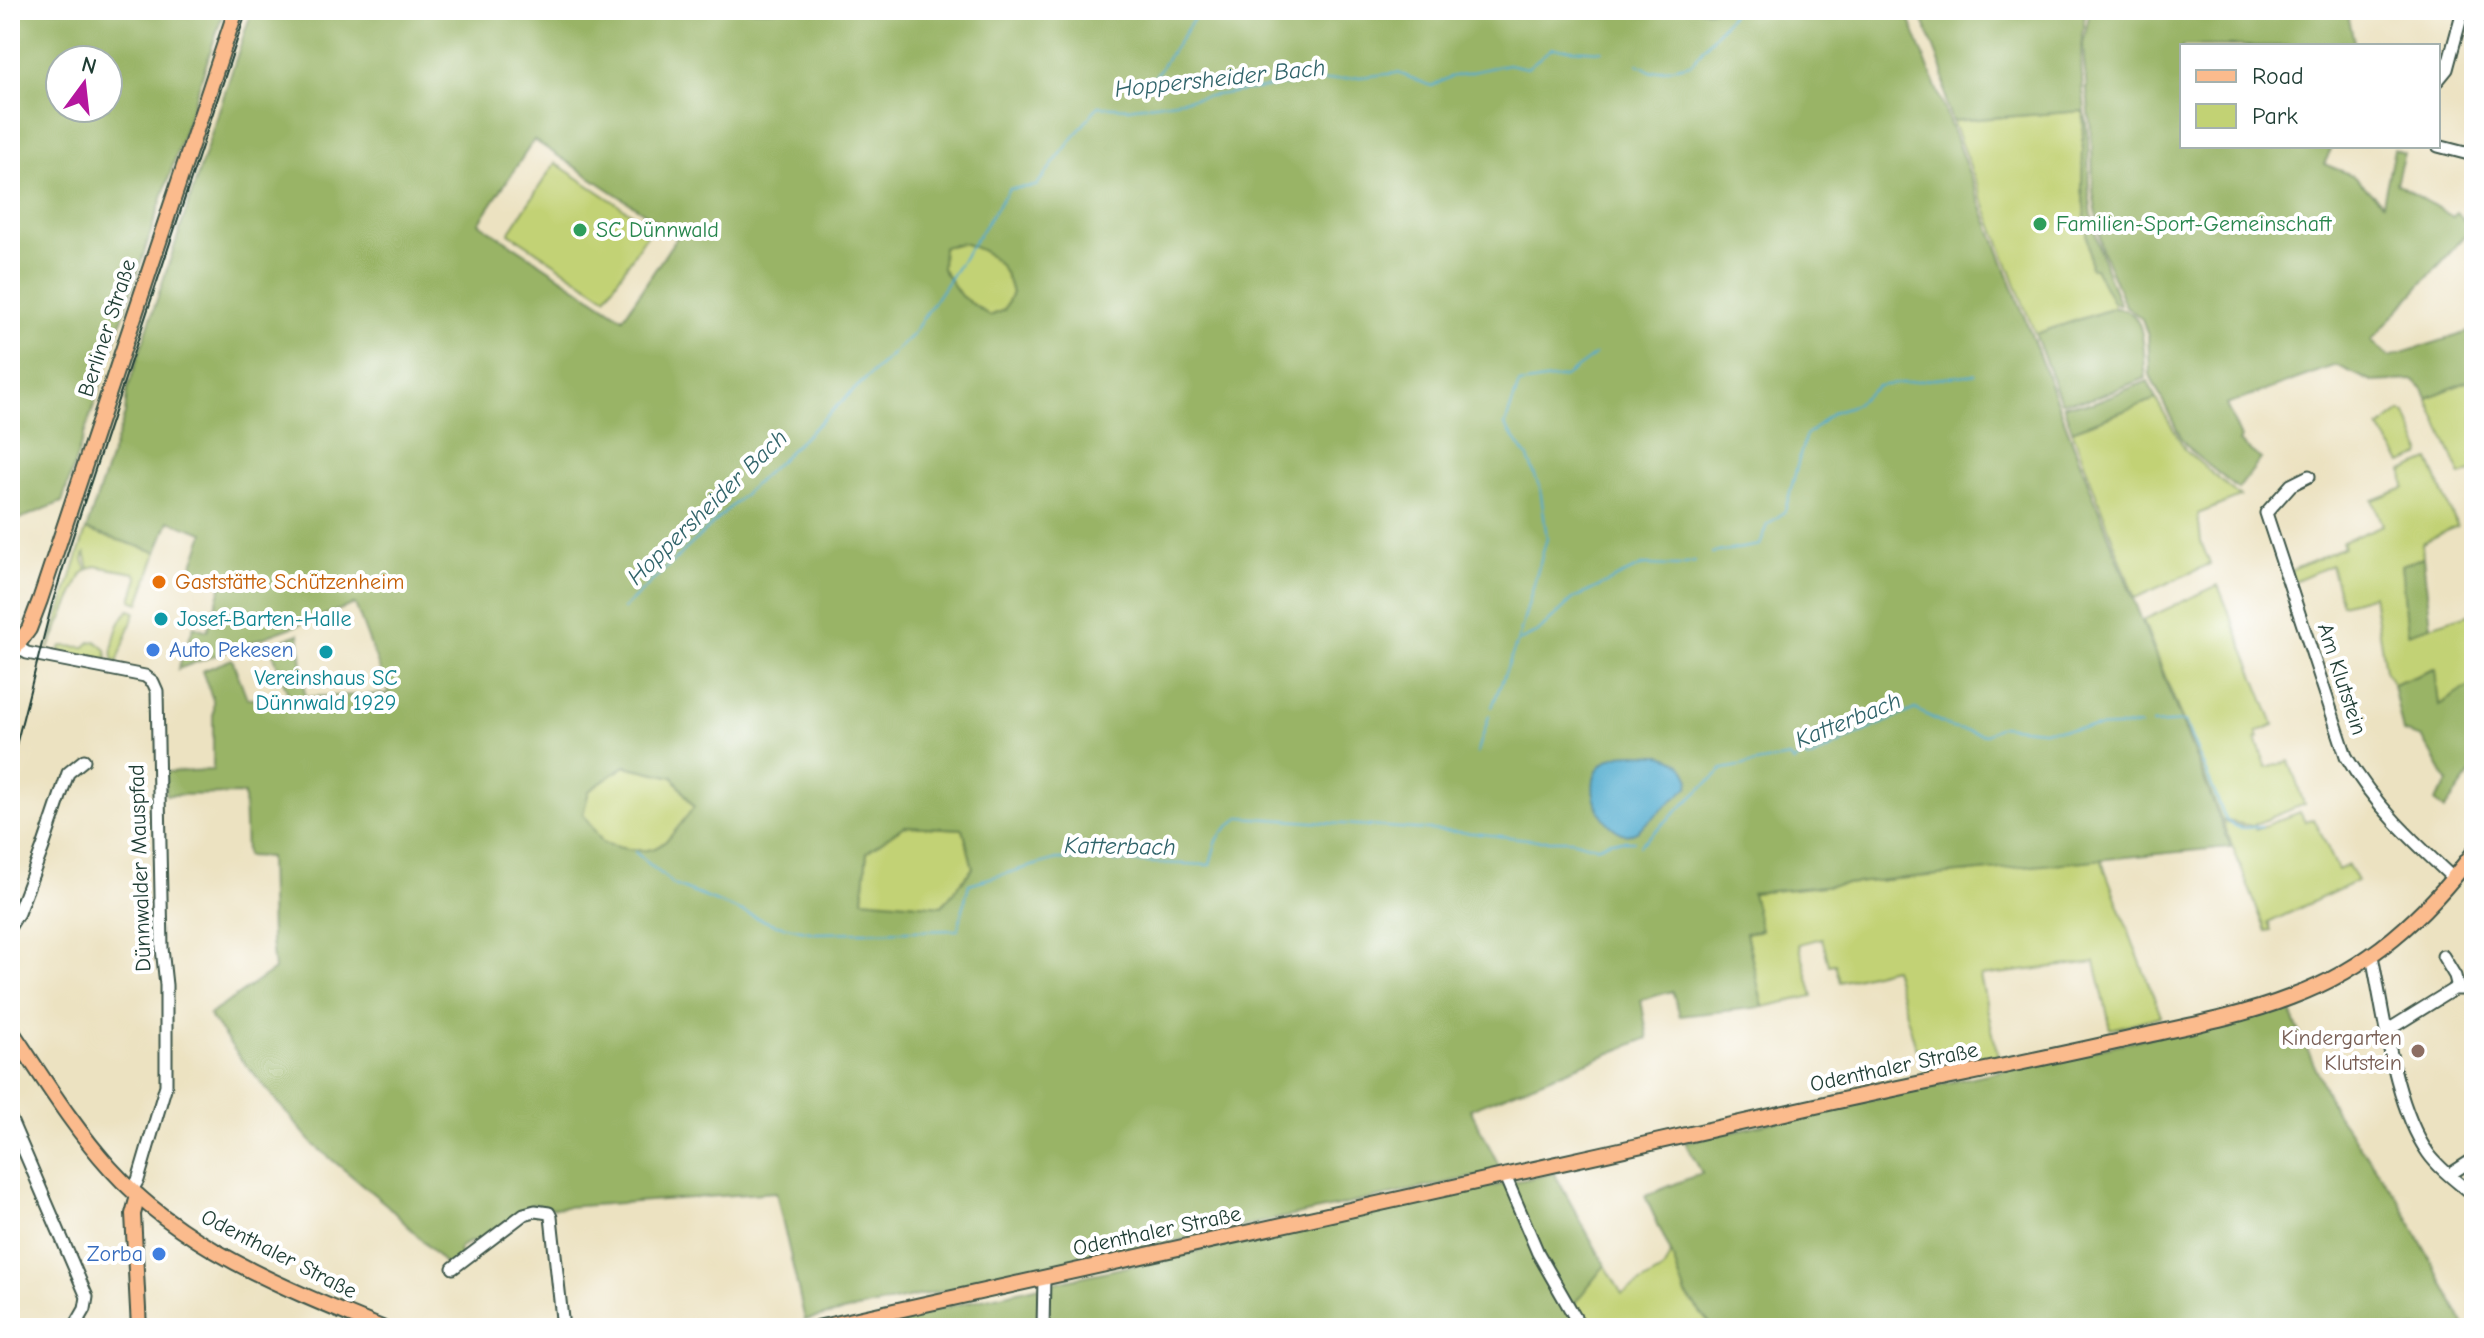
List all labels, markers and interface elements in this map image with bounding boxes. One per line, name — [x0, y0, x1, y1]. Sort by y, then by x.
north arrow — [44, 44, 124, 124]
legend — [2180, 44, 2440, 148]
text: N — [79, 51, 99, 80]
water label: Hoppersheider Bach — [1113, 53, 1327, 103]
text: Road — [2252, 62, 2304, 90]
text: Park — [2252, 102, 2298, 130]
place label: Familien-Sport-Gemeinschaft — [2056, 211, 2332, 237]
marker: Familien-Sport-Gemeinschaft — [2031, 215, 2049, 233]
place label: SC Dünnwald — [596, 217, 719, 243]
marker: SC Dünnwald — [571, 221, 589, 239]
street label: Berliner Straße — [73, 256, 141, 400]
water label: Hoppersheider Bach — [621, 423, 793, 591]
place label: Gaststätte Schützenheim — [175, 569, 404, 595]
marker: Gaststätte Schützenheim — [150, 573, 168, 591]
place label: Josef-Barten-Halle — [177, 606, 351, 632]
marker: Josef-Barten-Halle — [152, 610, 170, 628]
street label: Am Klutstein — [2312, 620, 2372, 738]
place label: Auto Pekesen — [169, 637, 294, 663]
marker: Auto Pekesen — [144, 641, 162, 659]
marker: Vereinshaus SC Dünnwald 1929 — [317, 643, 335, 661]
place label: Vereinshaus SC Dünnwald 1929 — [254, 665, 398, 716]
water label: Katterbach — [1791, 686, 1905, 754]
street label: Dünnwalder Mauspfad — [123, 764, 157, 972]
water label: Katterbach — [1064, 831, 1176, 861]
place label: Kindergarten Klutstein — [2281, 1025, 2402, 1076]
street label: Odenthaler Straße — [1808, 1037, 1980, 1097]
marker: Kindergarten Klutstein — [2409, 1042, 2427, 1060]
street label: Odenthaler Straße — [1071, 1201, 1243, 1261]
street label: Odenthaler Straße — [197, 1204, 361, 1304]
place label: Zorba — [87, 1241, 143, 1267]
marker: Zorba — [150, 1245, 168, 1263]

